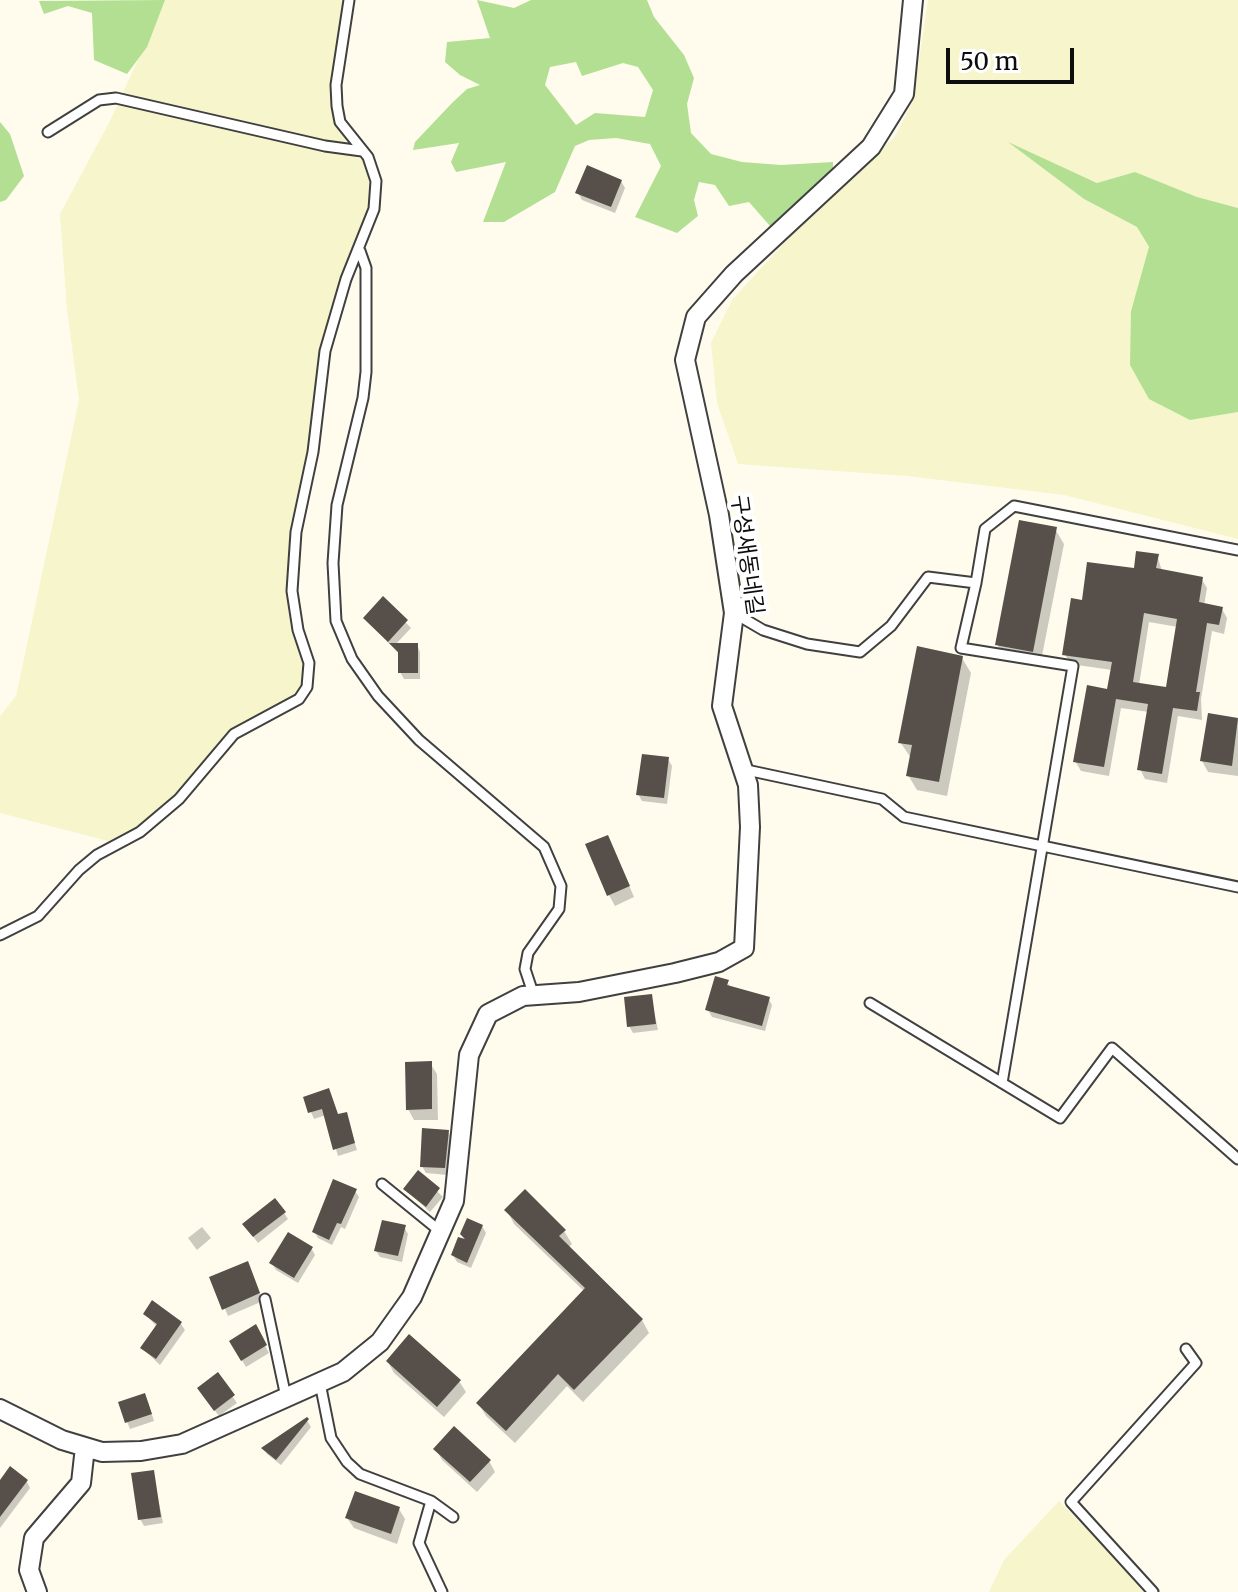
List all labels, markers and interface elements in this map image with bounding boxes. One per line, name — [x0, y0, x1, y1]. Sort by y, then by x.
scale bar — [950, 32, 1078, 82]
text: 50 m — [960, 46, 1019, 77]
street label: 구성새동네길 — [724, 493, 768, 617]

